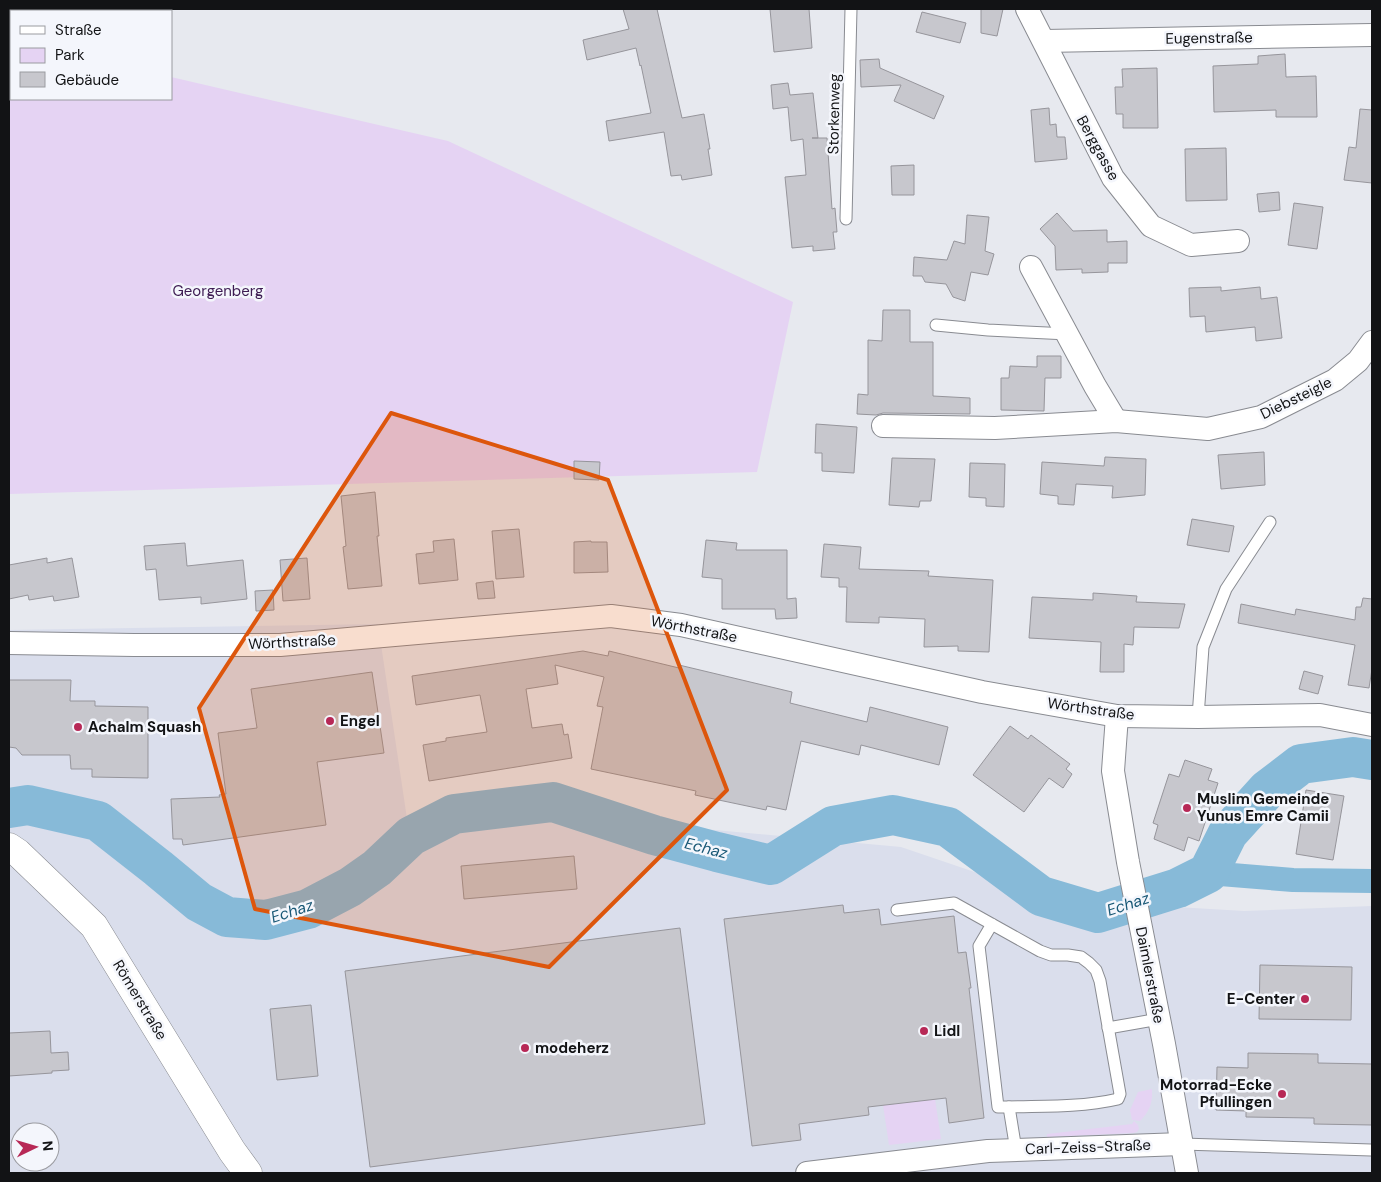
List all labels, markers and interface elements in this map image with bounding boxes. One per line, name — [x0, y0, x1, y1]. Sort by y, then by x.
legend — [10, 10, 172, 100]
text: Straße — [55, 20, 102, 40]
street label: Eugenstraße — [1165, 27, 1253, 49]
text: Park — [55, 45, 85, 65]
text: Gebäude — [55, 70, 119, 90]
street label: Storkenweg — [823, 73, 845, 155]
street label: Berggasse — [1072, 112, 1124, 184]
park label: Georgenberg — [172, 281, 264, 301]
street label: Diebsteigle — [1257, 372, 1335, 424]
street label: Wörthstraße — [649, 611, 739, 647]
street label: Wörthstraße — [248, 630, 336, 654]
street label: Wörthstraße — [1046, 693, 1136, 725]
place label: Engel — [340, 711, 380, 731]
marker: Engel — [324, 715, 336, 727]
place label: Achalm Squash — [88, 717, 201, 737]
marker: Achalm Squash — [72, 721, 84, 733]
place label: Muslim Gemeinde Yunus Emre Camii — [1197, 789, 1329, 826]
marker: Muslim Gemeinde Yunus Emre Camii — [1181, 802, 1193, 814]
water label: Echaz — [682, 833, 730, 864]
water label: Echaz — [1104, 887, 1152, 921]
water label: Echaz — [268, 894, 316, 928]
street label: Daimlerstraße — [1131, 925, 1169, 1025]
street label: Römerstraße — [108, 956, 172, 1044]
place label: E-Center — [1227, 989, 1295, 1009]
marker: E-Center — [1299, 993, 1311, 1005]
place label: Lidl — [934, 1021, 960, 1041]
marker: Lidl — [918, 1025, 930, 1037]
place label: modeherz — [535, 1038, 609, 1058]
marker: modeherz — [519, 1042, 531, 1054]
place label: Motorrad-Ecke Pfullingen — [1160, 1075, 1272, 1112]
marker: Motorrad-Ecke Pfullingen — [1276, 1088, 1288, 1100]
north arrow — [10, 1122, 60, 1172]
street label: Carl-Zeiss-Straße — [1025, 1135, 1151, 1159]
text: N — [39, 1140, 57, 1152]

